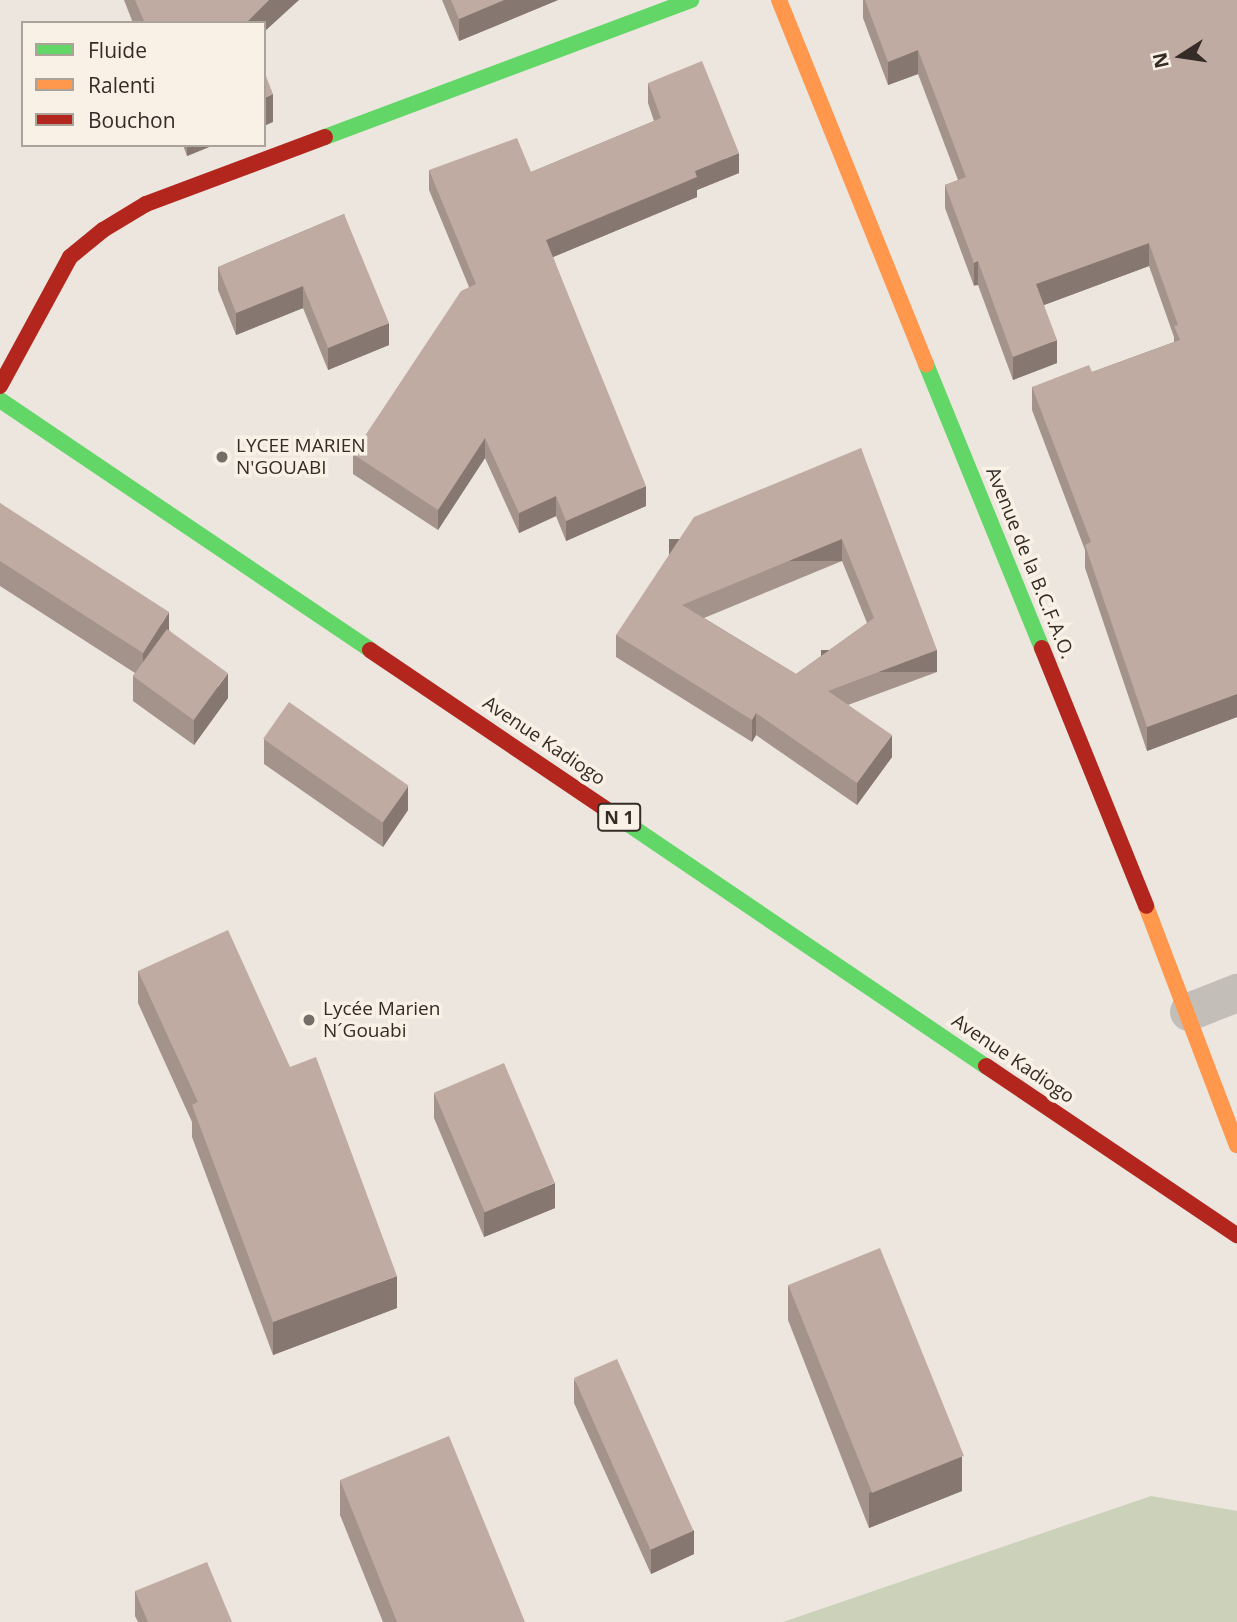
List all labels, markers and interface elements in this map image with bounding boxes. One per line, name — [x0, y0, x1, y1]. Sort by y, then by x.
legend — [21, 21, 266, 147]
north arrow — [1146, 21, 1216, 91]
text: Fluide — [88, 36, 147, 64]
text: N — [1146, 50, 1175, 71]
text: Ralenti — [88, 71, 155, 99]
text: Bouchon — [88, 106, 176, 134]
place label: LYCEE MARIEN N'GOUABI — [236, 435, 366, 479]
marker: LYCEE MARIEN N'GOUABI — [214, 449, 230, 465]
street label: Avenue de la B.C.F.A.O. — [981, 464, 1079, 662]
street label: Avenue Kadiogo — [478, 692, 610, 790]
road number: N 1 — [596, 802, 642, 832]
place label: Lycée Marien N´Gouabi — [323, 998, 440, 1042]
street label: Avenue Kadiogo — [947, 1010, 1079, 1108]
marker: Lycée Marien N´Gouabi — [301, 1012, 317, 1028]

